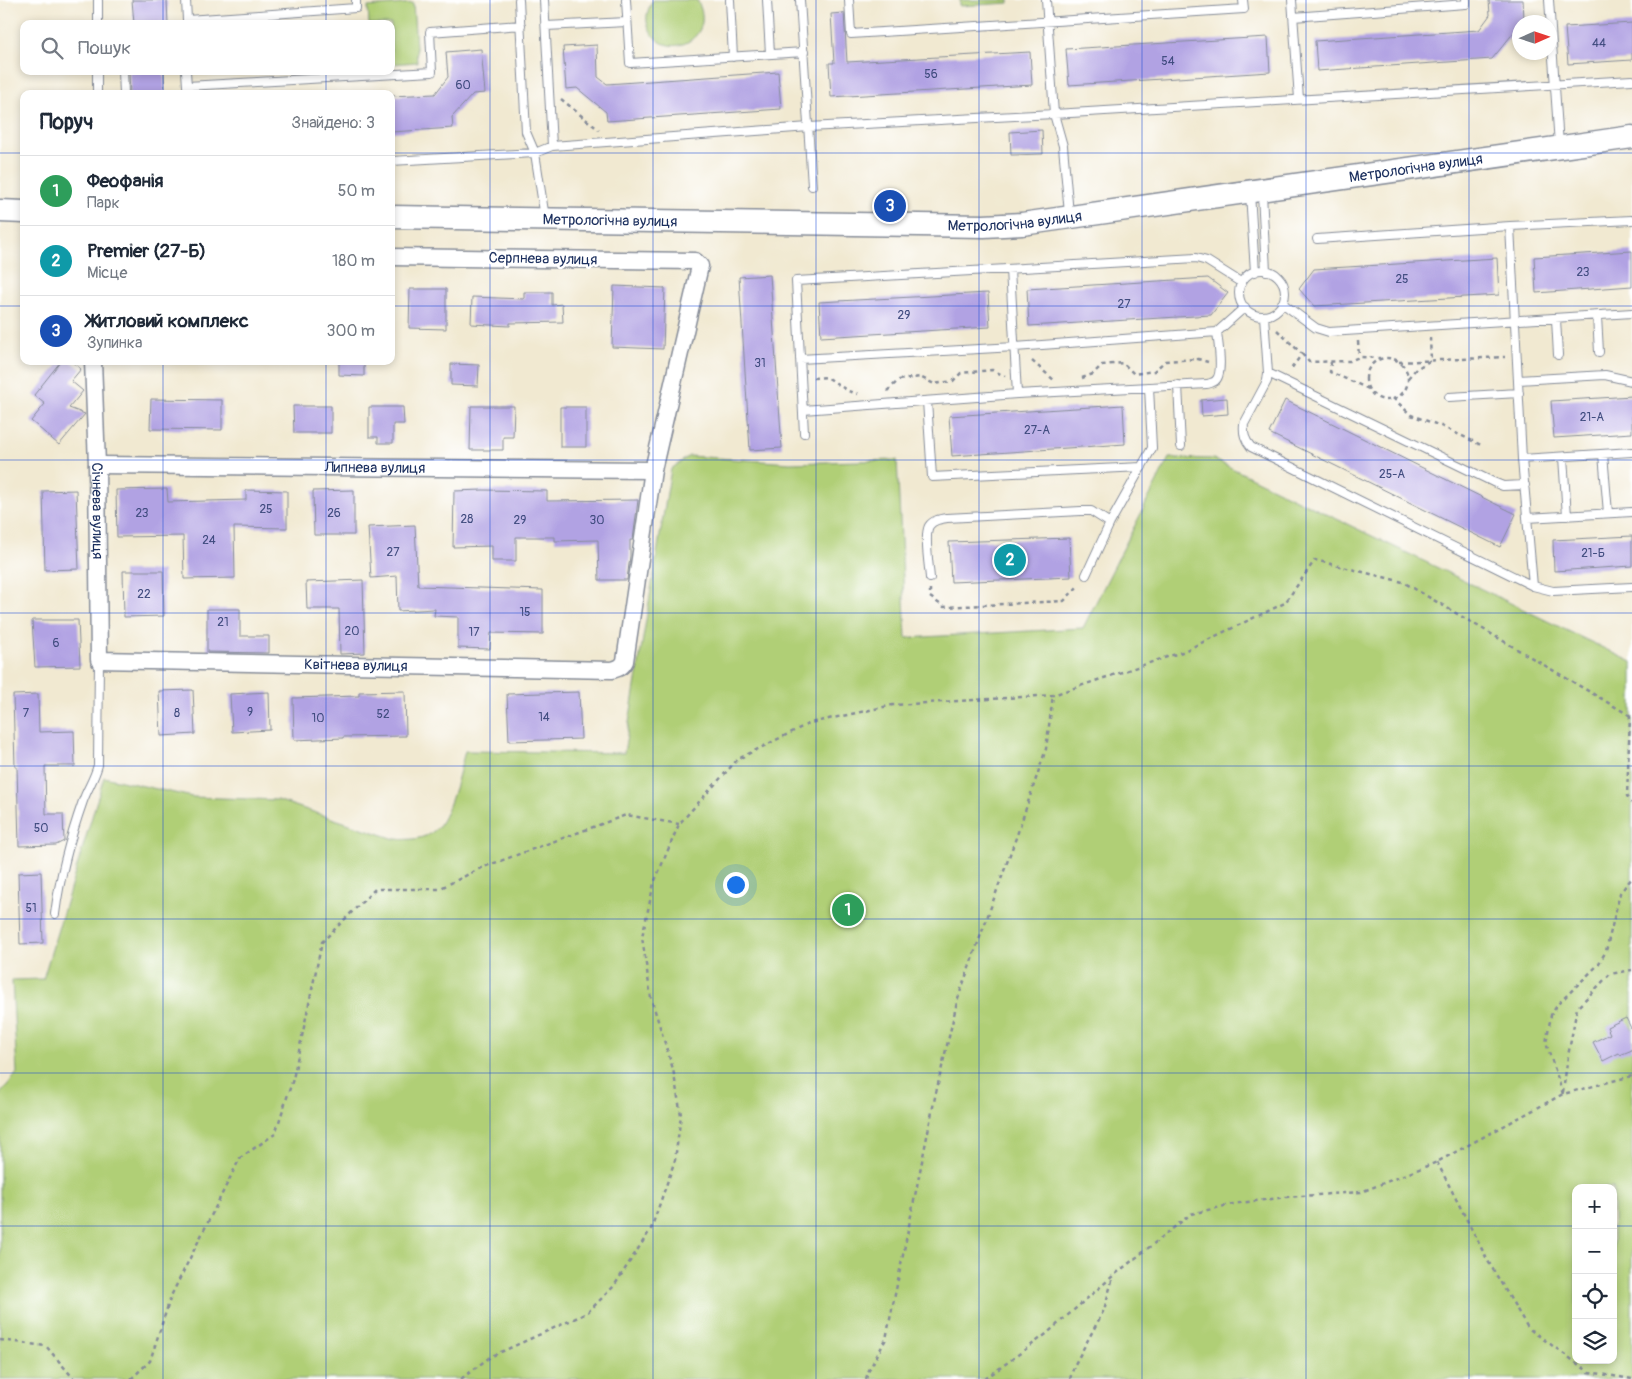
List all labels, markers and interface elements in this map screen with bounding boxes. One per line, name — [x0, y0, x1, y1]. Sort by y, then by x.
north arrow — [1512, 15, 1557, 60]
search box — [20, 20, 395, 75]
icon: search — [38, 34, 66, 62]
text: Пошук — [78, 36, 131, 60]
house number: 44 — [1592, 36, 1606, 51]
house number: 54 — [1161, 54, 1175, 69]
house number: 56 — [924, 67, 938, 82]
house number: 60 — [455, 78, 471, 93]
text: Поруч — [40, 109, 93, 136]
text: Знайдено: 3 — [292, 113, 375, 133]
street label: Метрологічна вулиця — [1348, 149, 1484, 187]
text: Феофанія — [87, 169, 163, 193]
text: 1 — [53, 181, 59, 201]
text: 50 m — [338, 181, 375, 201]
pin: 3 — [874, 187, 906, 225]
text: Парк — [87, 193, 120, 213]
street label: Метрологічна вулиця — [947, 206, 1083, 236]
street label: Метрологічна вулиця — [542, 210, 678, 231]
text: Premier (27-Б) — [87, 239, 206, 263]
street label: Серпнева вулиця — [489, 249, 597, 269]
text: 2 — [52, 251, 60, 271]
text: 180 m — [332, 251, 375, 271]
text: Місце — [87, 263, 127, 283]
house number: 23 — [1576, 265, 1590, 280]
house number: 25 — [1395, 272, 1409, 287]
house number: 27 — [1117, 297, 1131, 312]
house number: 29 — [898, 308, 910, 323]
text: Житловий комплекс — [87, 309, 249, 333]
text: 3 — [52, 321, 60, 341]
text: 300 m — [327, 321, 375, 341]
text: Зупинка — [87, 333, 142, 353]
house number: 31 — [754, 356, 766, 371]
house number: 21-А — [1580, 410, 1604, 425]
house number: 27-А — [1024, 423, 1050, 438]
street label: Липнева вулиця — [324, 458, 425, 477]
street label: Січнева вулиця — [87, 462, 107, 559]
house number: 25-А — [1379, 467, 1405, 482]
house number: 25 — [259, 502, 273, 517]
house number: 23 — [135, 506, 149, 521]
house number: 26 — [327, 506, 341, 521]
house number: 28 — [461, 512, 473, 527]
house number: 29 — [514, 513, 526, 528]
house number: 30 — [590, 513, 604, 528]
house number: 24 — [202, 533, 216, 548]
pin: 2 — [994, 541, 1026, 579]
house number: 27 — [386, 545, 400, 560]
house number: 21-Б — [1581, 546, 1605, 561]
house number: 22 — [137, 587, 151, 602]
house number: 15 — [519, 605, 531, 620]
house number: 21 — [217, 615, 229, 630]
house number: 20 — [345, 624, 359, 639]
house number: 17 — [468, 625, 480, 640]
house number: 6 — [53, 636, 60, 651]
street label: Квітнева вулиця — [304, 654, 408, 676]
house number: 9 — [247, 705, 253, 720]
house number: 7 — [23, 706, 30, 721]
house number: 8 — [174, 706, 180, 721]
house number: 52 — [376, 707, 390, 722]
house number: 14 — [538, 710, 550, 725]
house number: 10 — [312, 711, 324, 726]
house number: 50 — [34, 821, 48, 836]
your location — [723, 872, 749, 898]
pin: 1 — [832, 891, 864, 929]
house number: 51 — [25, 901, 37, 916]
map controls — [1572, 1184, 1617, 1364]
button: + — [1572, 1184, 1617, 1229]
button: − — [1572, 1229, 1617, 1274]
button: locate — [1572, 1274, 1617, 1319]
button: layers — [1572, 1319, 1617, 1364]

